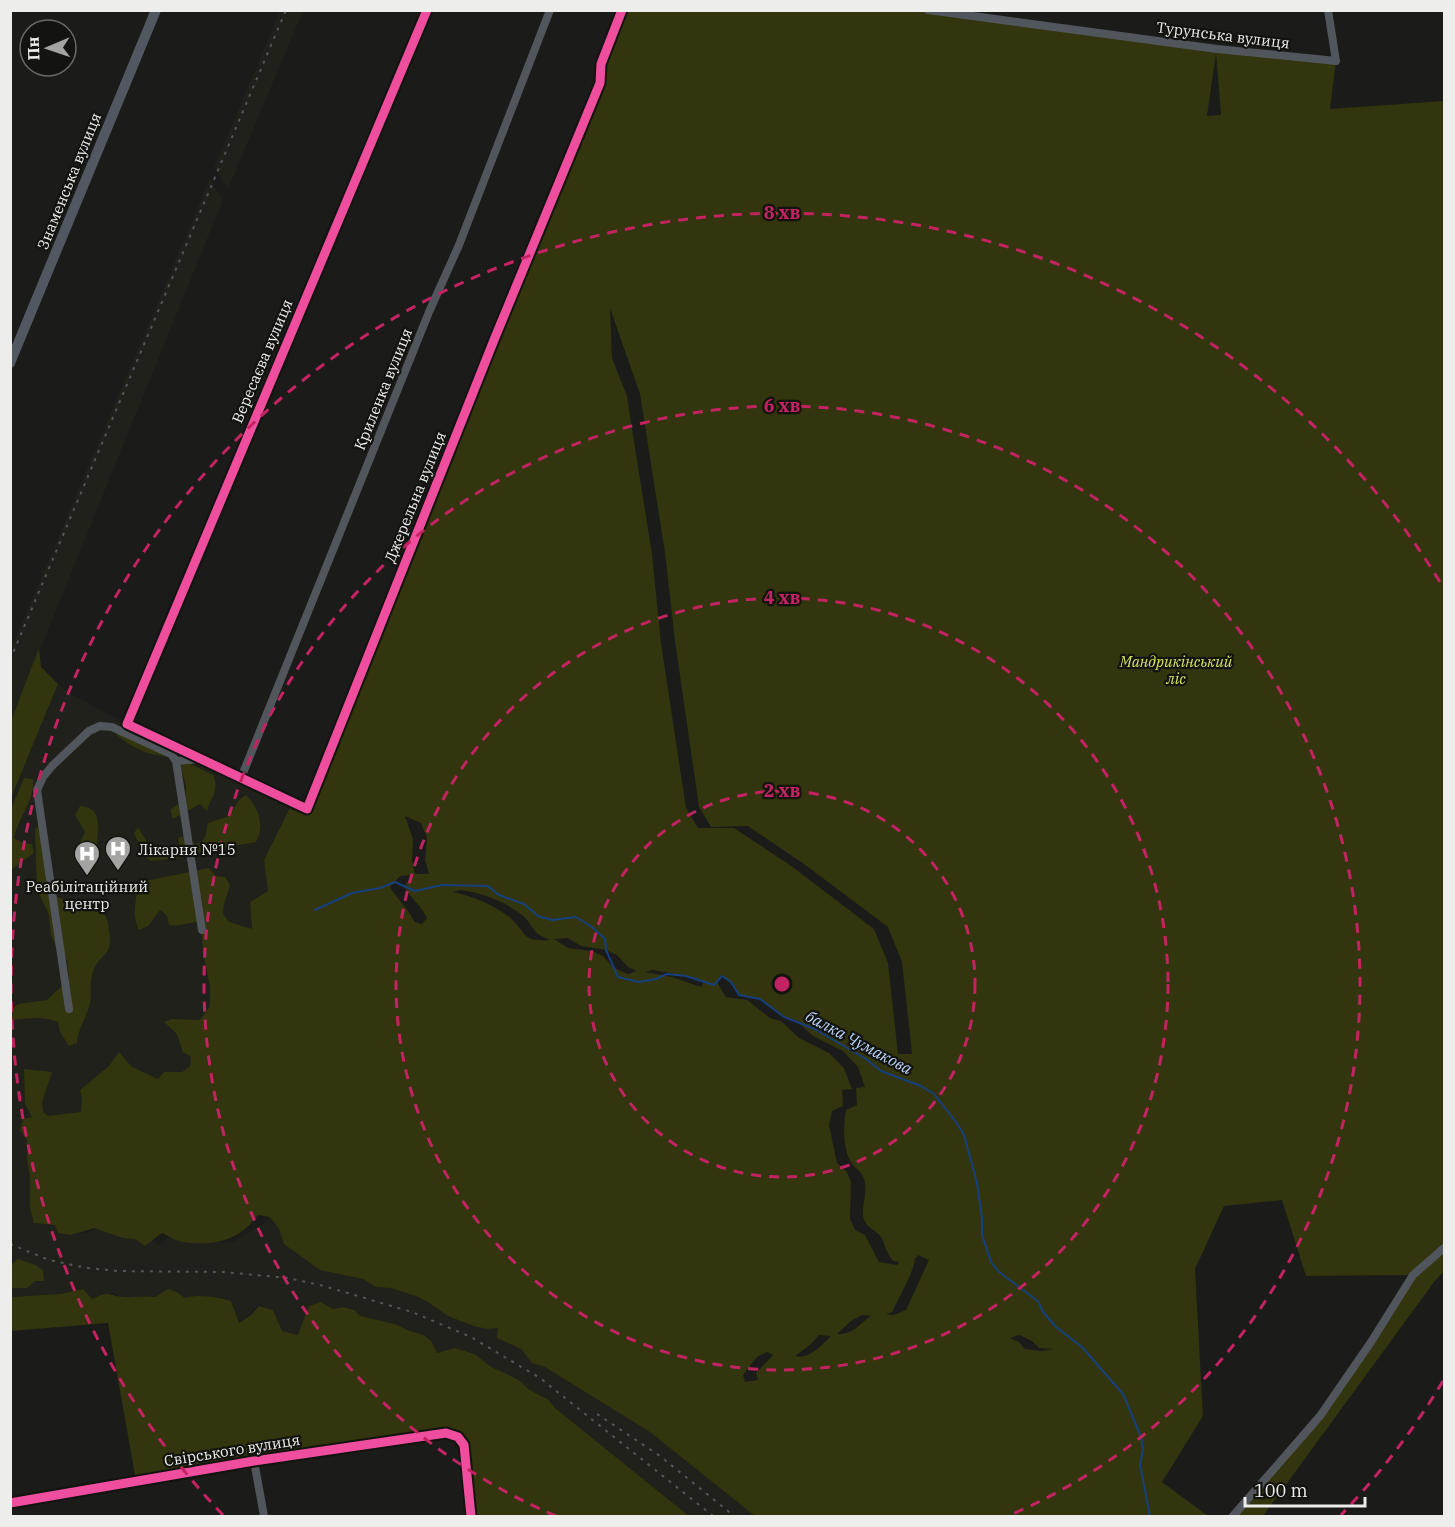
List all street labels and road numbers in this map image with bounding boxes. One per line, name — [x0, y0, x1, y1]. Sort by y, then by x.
street label: Турунська вулиця — [1155, 17, 1291, 53]
street label: Знаменська вулиця — [33, 110, 105, 252]
street label: Вересаєва вулиця — [227, 296, 297, 426]
street label: Криленка вулиця — [350, 325, 416, 453]
street label: Джерельна вулиця — [380, 429, 450, 565]
street label: Свірського вулиця — [163, 1430, 301, 1470]

